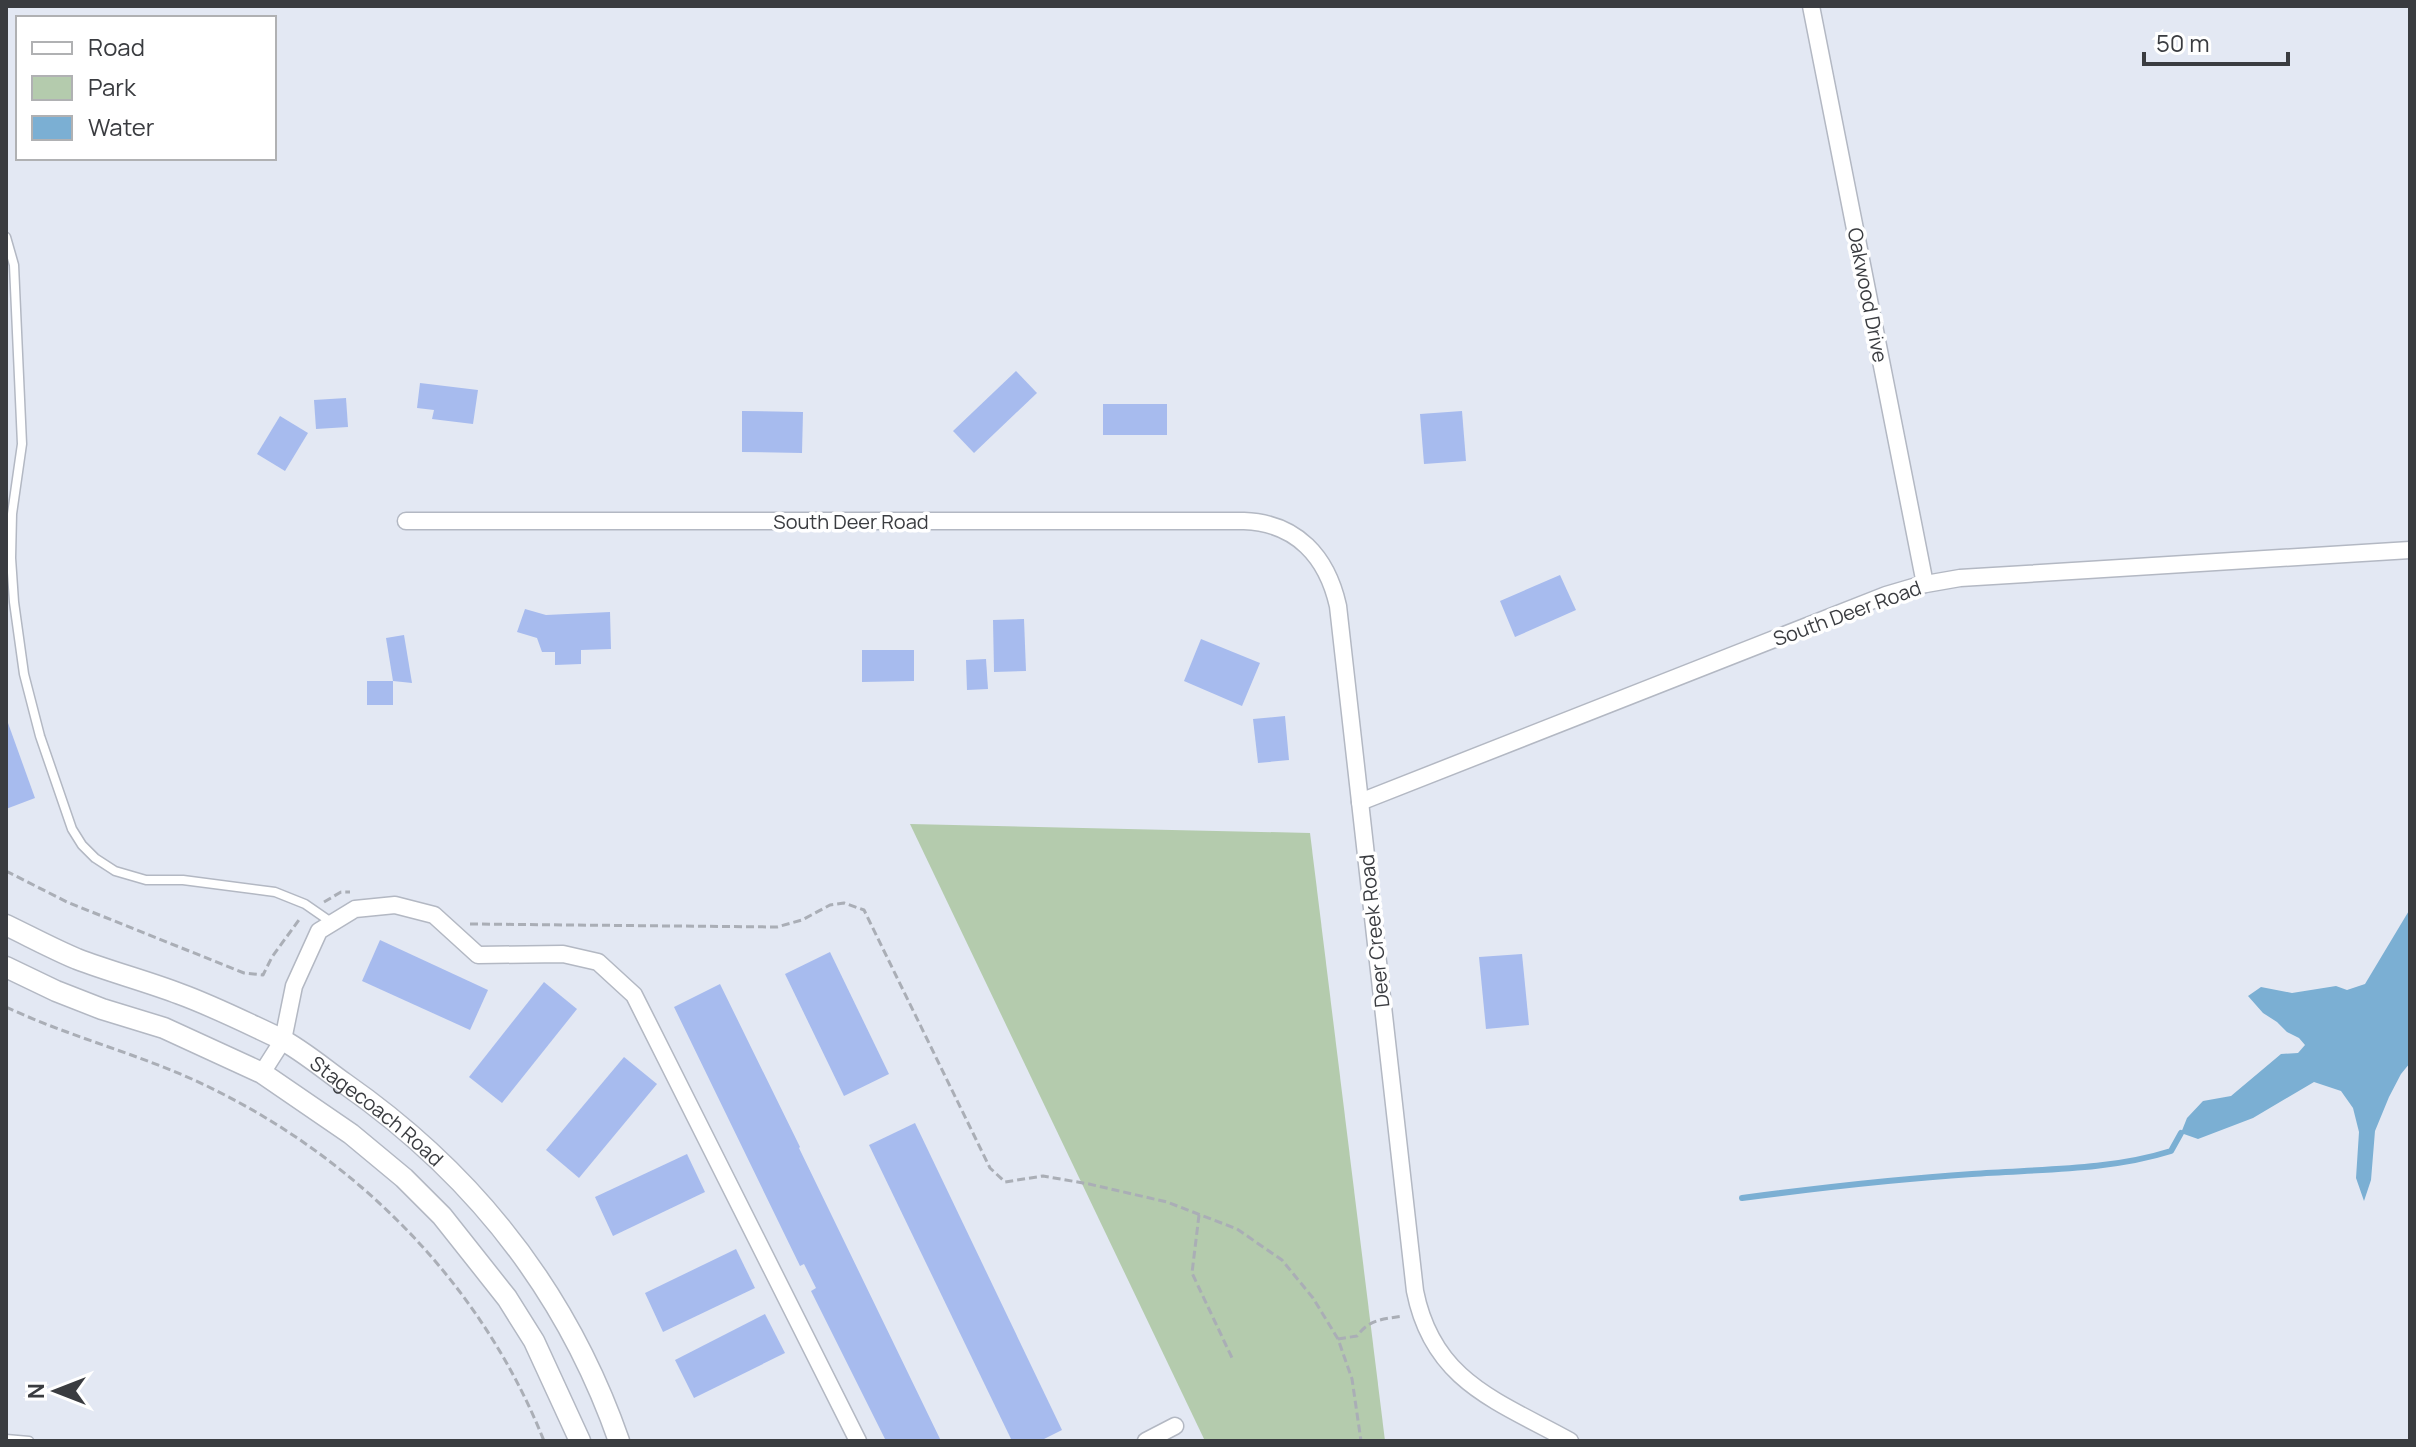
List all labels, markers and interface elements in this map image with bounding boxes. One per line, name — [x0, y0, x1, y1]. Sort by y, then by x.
legend — [16, 16, 276, 160]
scale bar — [2144, 16, 2288, 66]
text: 50 m — [2156, 26, 2210, 59]
text: Road — [88, 30, 145, 63]
text: Park — [88, 70, 137, 103]
text: Water — [88, 110, 155, 143]
street label: Oakwood Drive — [1842, 225, 1894, 365]
street label: South Deer Road — [773, 508, 929, 535]
street label: South Deer Road — [1769, 574, 1925, 652]
street label: Deer Creek Road — [1353, 853, 1395, 1009]
street label: Stagecoach Road — [305, 1049, 450, 1172]
north arrow — [16, 1351, 96, 1431]
text: N — [21, 1383, 51, 1399]

